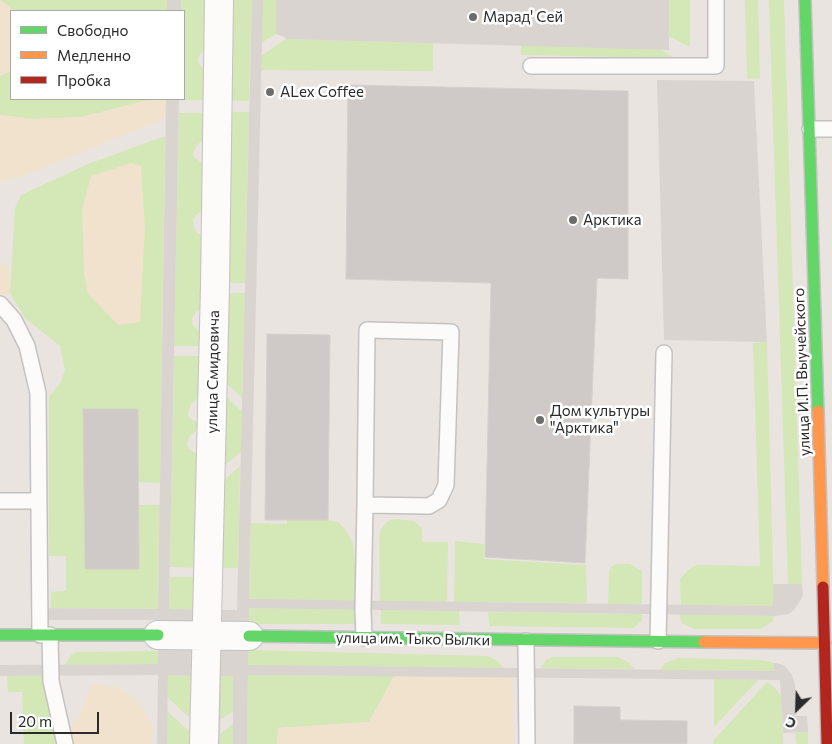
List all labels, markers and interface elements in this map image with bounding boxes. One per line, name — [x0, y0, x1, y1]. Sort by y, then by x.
place label: Марад' Сей — [483, 8, 563, 26]
legend — [10, 10, 185, 100]
marker: Марад' Сей — [467, 11, 479, 23]
text: Свободно — [57, 21, 128, 39]
text: Медленно — [57, 46, 131, 64]
text: Пробка — [57, 71, 111, 89]
place label: ALex Coffee — [280, 83, 364, 101]
marker: ALex Coffee — [264, 86, 276, 98]
place label: Арктика — [583, 211, 642, 229]
marker: Арктика — [567, 214, 579, 226]
street label: улица И.П. Выучейского — [790, 287, 814, 457]
street label: улица Смидовича — [203, 310, 223, 434]
place label: Дом культуры "Арктика" — [550, 402, 650, 437]
marker: Дом культуры "Арктика" — [534, 414, 546, 426]
street label: улица им. Тыко Вылки — [336, 629, 490, 649]
north arrow — [772, 684, 822, 734]
scale bar — [12, 702, 101, 734]
text: 20 m — [18, 712, 52, 730]
text: С — [783, 713, 799, 733]

